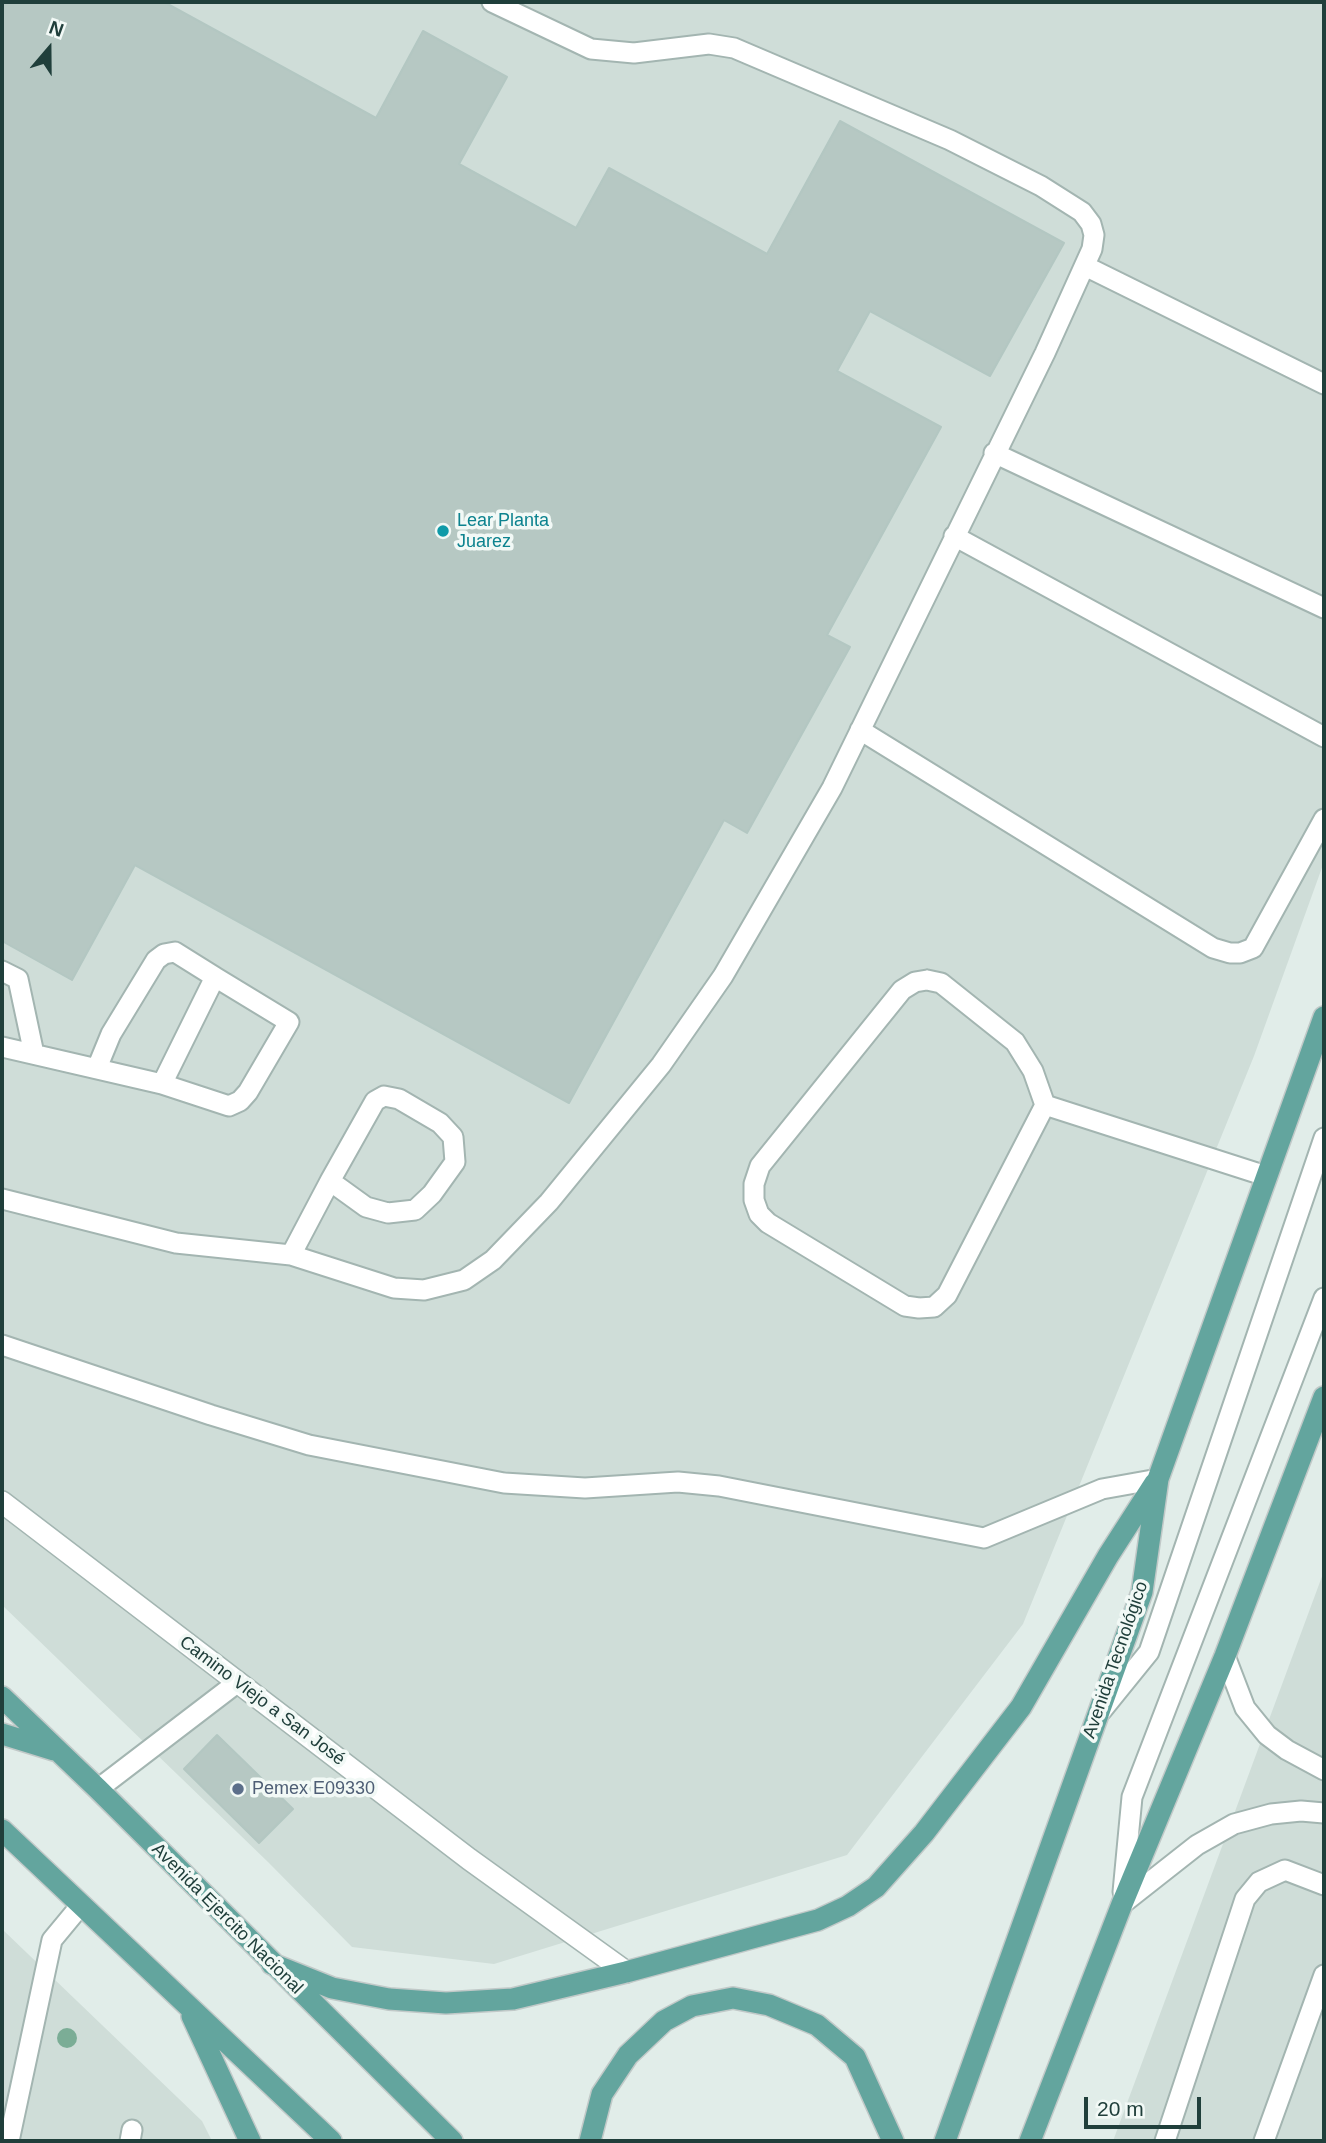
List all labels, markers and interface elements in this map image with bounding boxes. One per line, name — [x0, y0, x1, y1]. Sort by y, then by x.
north arrow — [14, 14, 84, 84]
text: N — [46, 17, 66, 41]
place label: Lear Planta Juarez — [457, 510, 549, 552]
marker: Lear Planta Juarez — [435, 523, 451, 539]
street label: Avenida Tecnológico — [1079, 1579, 1153, 1741]
street label: Camino Viejo a San José — [175, 1632, 349, 1770]
place label: Pemex E09330 — [252, 1778, 375, 1800]
marker: Pemex E09330 — [230, 1781, 246, 1797]
street label: Avenida Ejercito Nacional — [147, 1839, 307, 1999]
scale bar — [1088, 2084, 1205, 2128]
text: 20 m — [1097, 2097, 1144, 2120]

